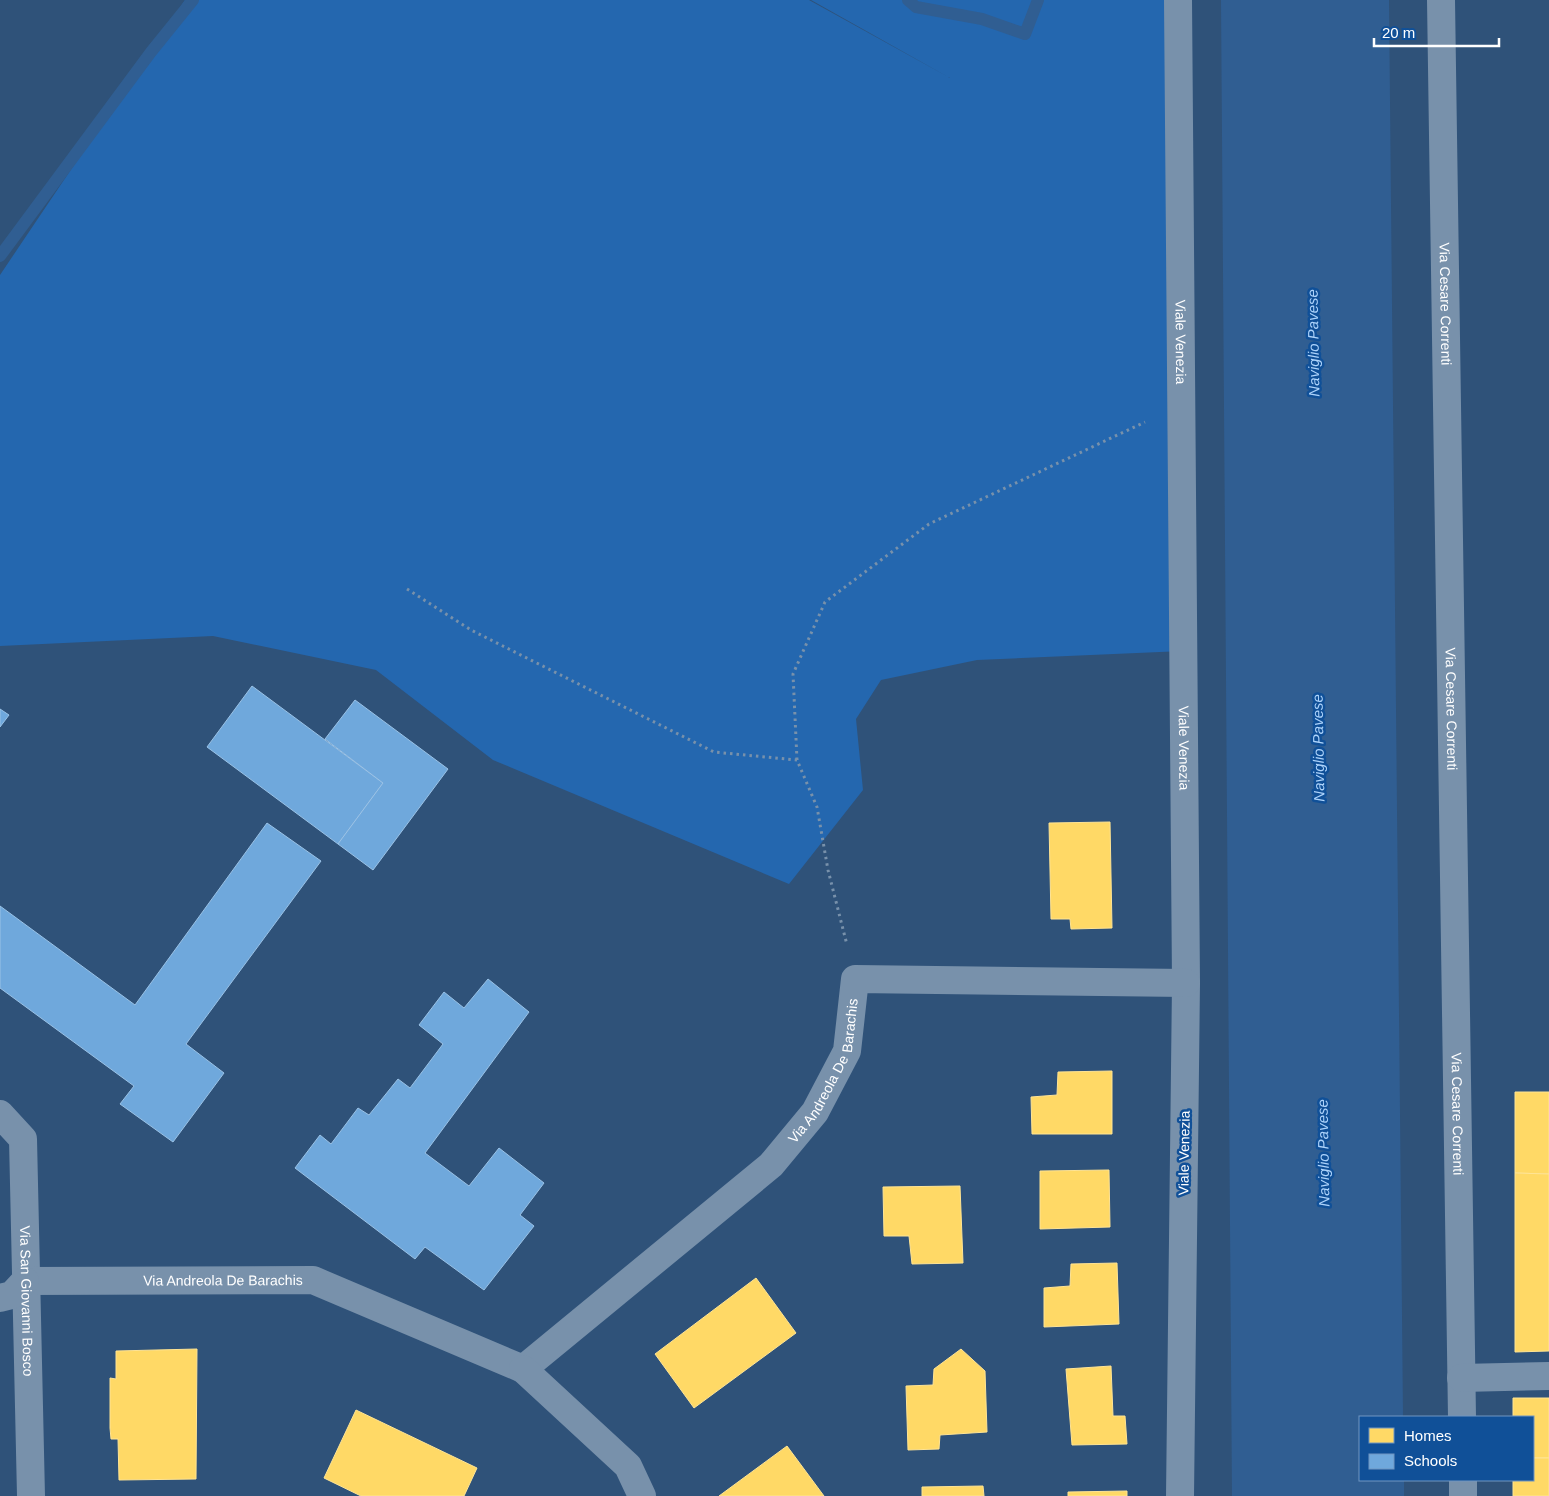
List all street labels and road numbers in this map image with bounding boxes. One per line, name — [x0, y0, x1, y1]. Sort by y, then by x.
street label: Via Cesare Correnti — [1437, 242, 1454, 366]
street label: Viale Venezia — [1172, 300, 1189, 385]
street label: Via Cesare Correnti — [1443, 647, 1460, 770]
street label: Viale Venezia — [1176, 706, 1192, 791]
street label: Via Andreola De Barachis — [785, 998, 861, 1146]
street label: Via Cesare Correnti — [1449, 1052, 1466, 1175]
street label: Viale Venezia — [1175, 1110, 1193, 1195]
street label: Via San Giovanni Bosco — [17, 1225, 36, 1377]
street label: Via Andreola De Barachis — [143, 1272, 303, 1289]

